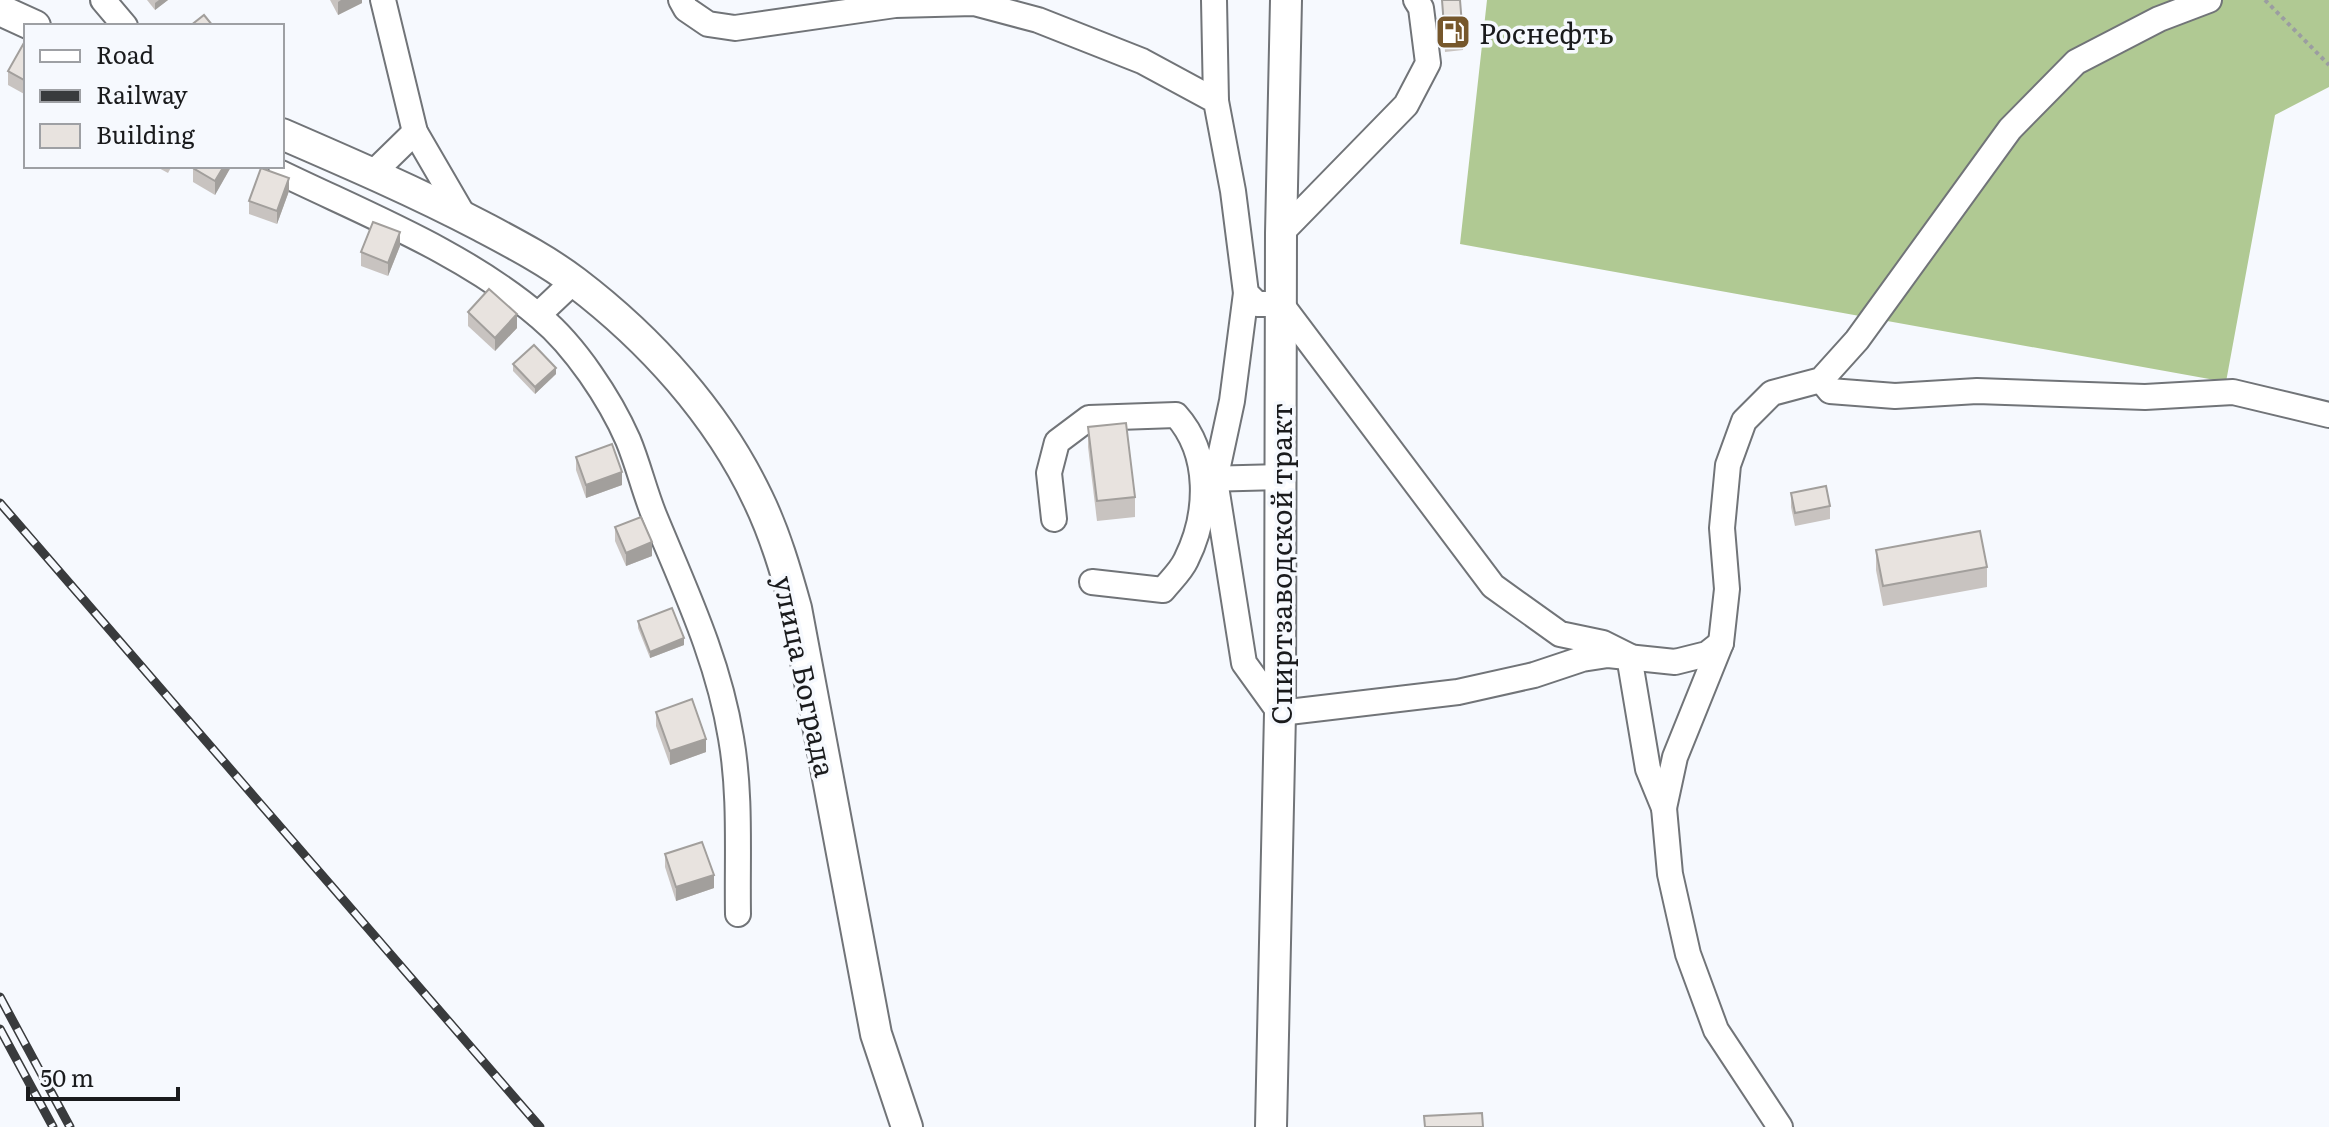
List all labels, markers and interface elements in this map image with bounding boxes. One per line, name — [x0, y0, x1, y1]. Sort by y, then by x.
place label: Роснефть — [1479, 11, 1614, 53]
fuel station icon: Роснефть — [1434, 13, 1472, 51]
legend — [24, 24, 284, 168]
text: Road — [96, 36, 155, 71]
text: Railway — [96, 76, 188, 111]
text: Building — [96, 116, 195, 151]
street label: Спиртзаводской тракт — [1259, 403, 1301, 725]
street label: улица Бограда — [764, 571, 848, 781]
scale bar — [28, 1051, 178, 1101]
text: 50 m — [40, 1059, 94, 1094]

